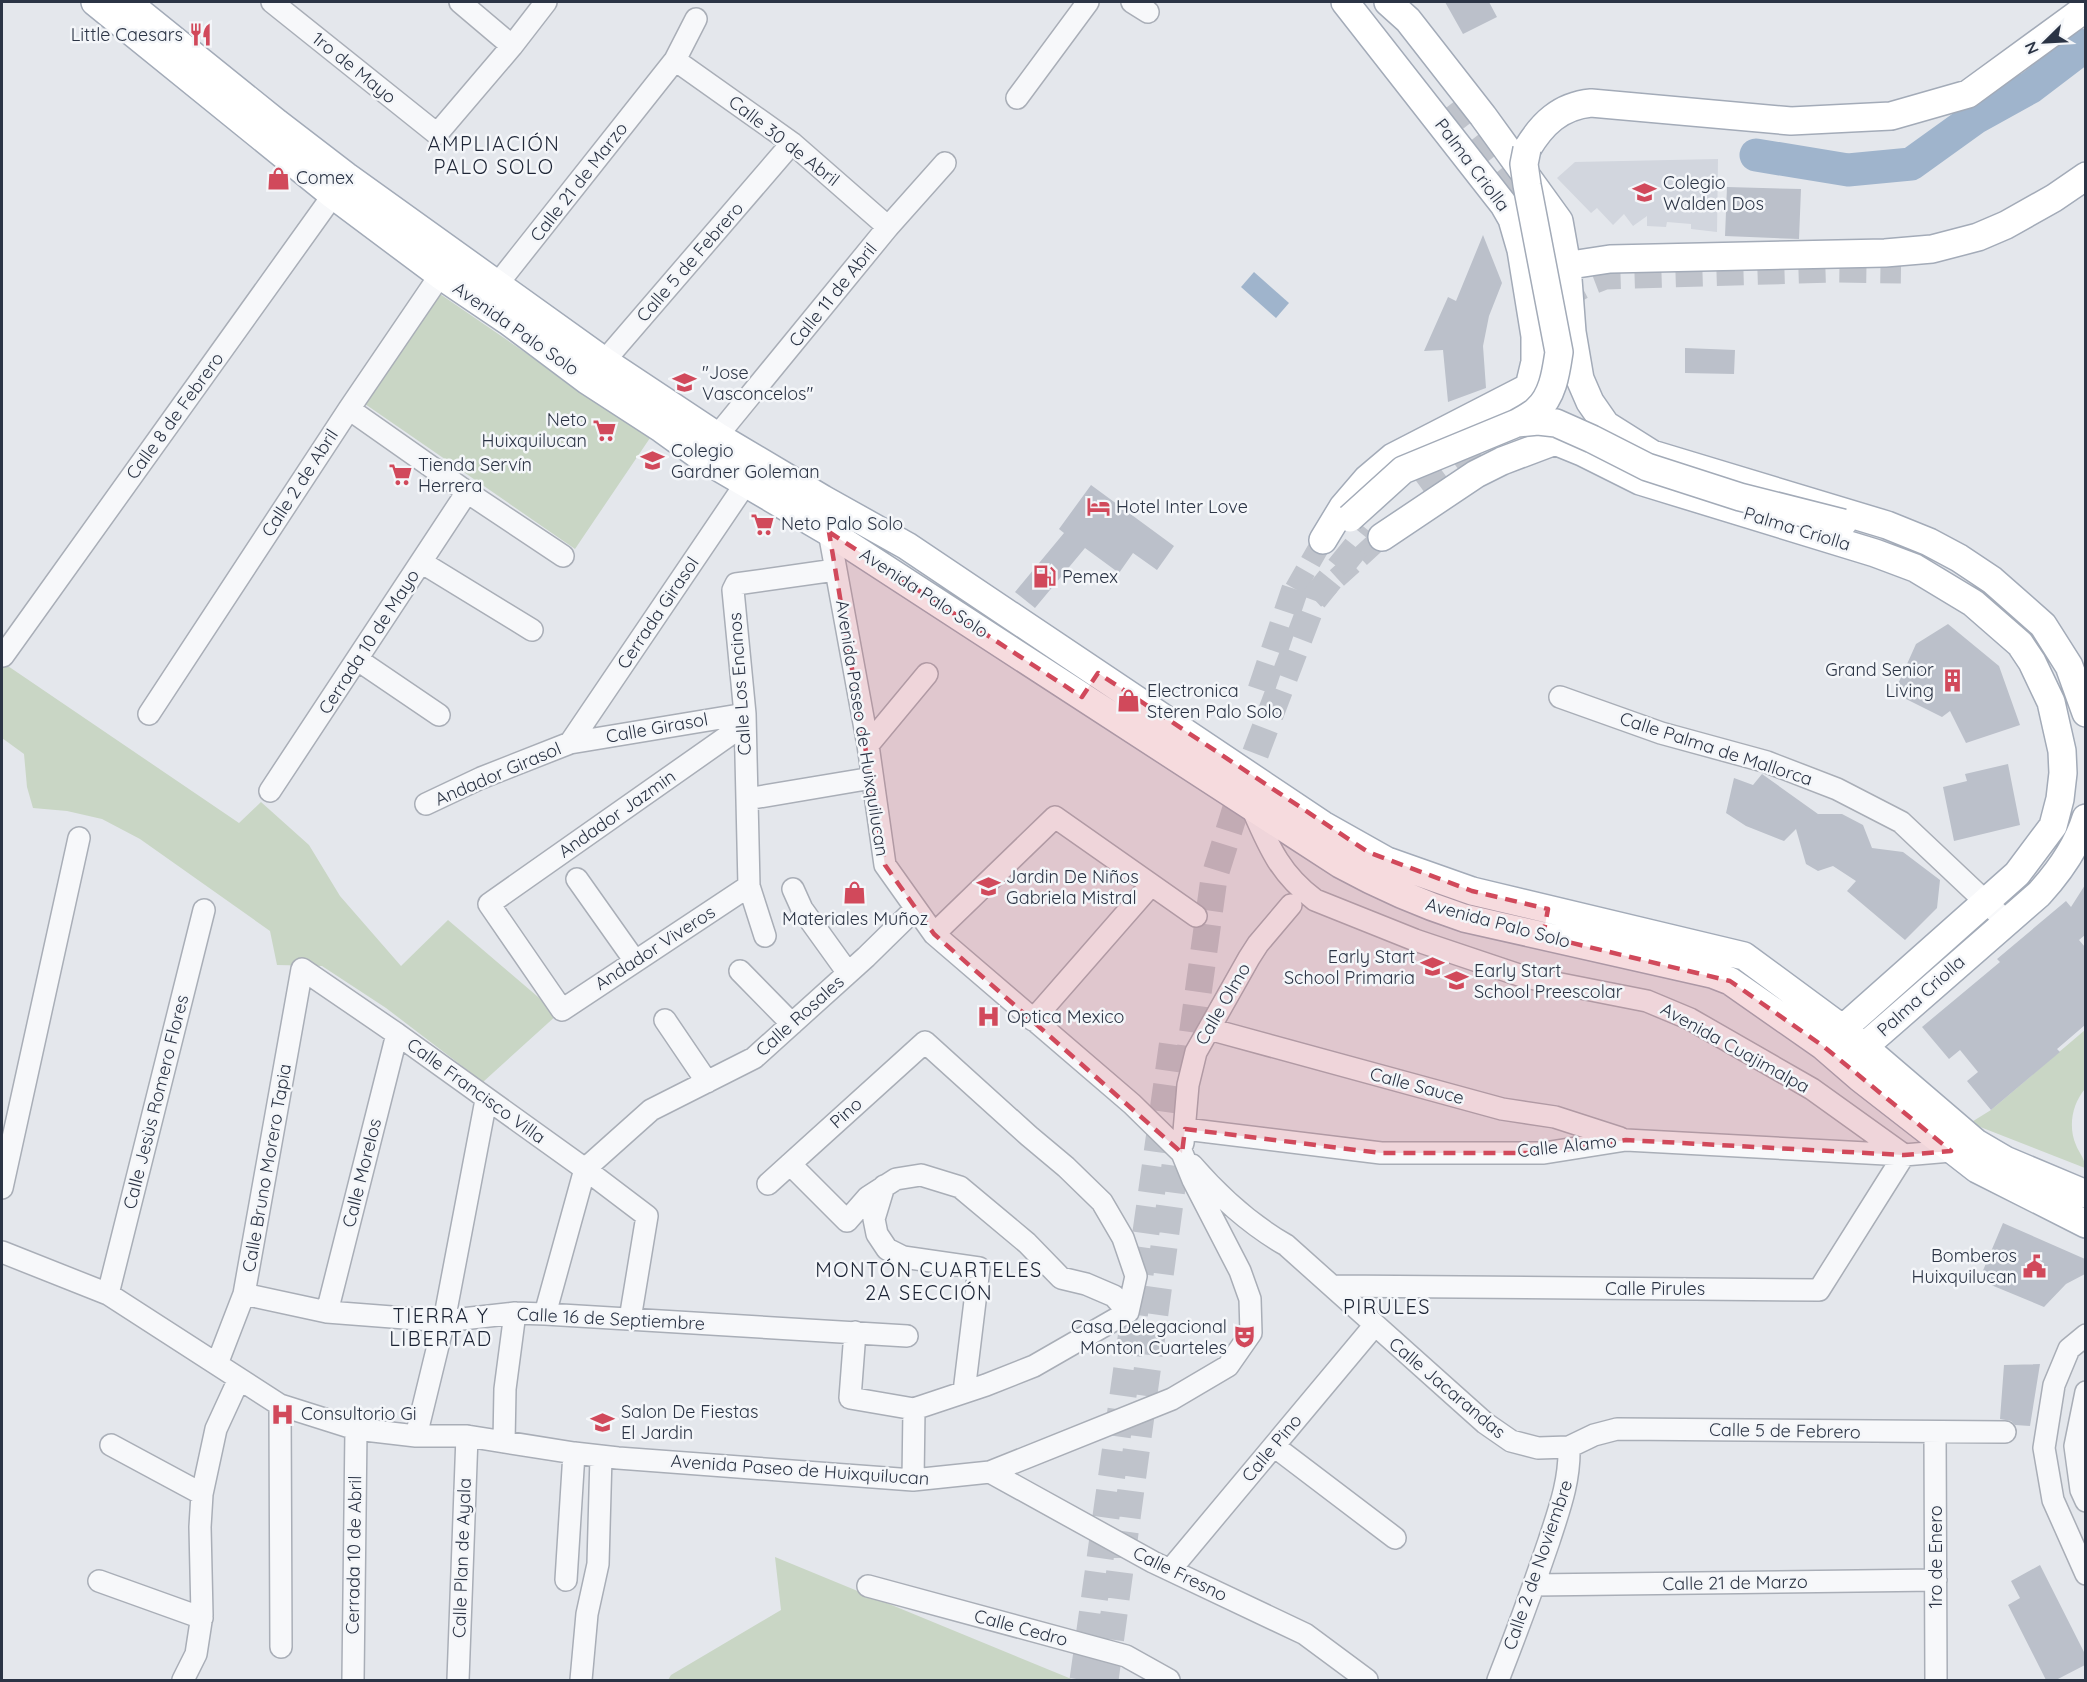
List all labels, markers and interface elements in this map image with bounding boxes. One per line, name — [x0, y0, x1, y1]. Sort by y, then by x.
north arrow — [2015, 12, 2075, 72]
restaurant icon: Little Caesars — [188, 22, 214, 48]
place label: Little Caesars — [71, 23, 183, 46]
street label: 1ro de Mayo — [308, 27, 401, 109]
text: N — [2020, 39, 2043, 58]
street label: Calle 30 de Abril — [724, 90, 844, 191]
street label: Palma Criolla — [1430, 114, 1515, 216]
street label: Calle 21 de Marzo — [525, 117, 632, 246]
district label: AMPLIACIÓN PALO SOLO — [428, 131, 560, 179]
shop icon: Comex — [265, 165, 291, 191]
place label: Comex — [296, 166, 354, 189]
place label: Colegio Walden Dos — [1663, 171, 1764, 215]
school or university icon: Colegio Walden Dos — [1632, 180, 1658, 206]
street label: Calle 5 de Febrero — [631, 197, 748, 326]
street label: Calle 11 de Abril — [784, 238, 882, 351]
street label: Avenida Palo Solo — [449, 276, 584, 381]
street label: Calle 8 de Febrero — [121, 348, 228, 484]
place label: "Jose Vasconcelos" — [702, 361, 813, 405]
school or university icon: "Jose Vasconcelos" — [671, 370, 697, 396]
place label: Neto Huixquilucan — [482, 408, 587, 452]
supermarket icon: Neto Huixquilucan — [592, 417, 618, 443]
street label: Calle 2 de Abril — [256, 424, 343, 541]
place label: Colegio Gardner Goleman — [671, 439, 820, 483]
school or university icon: Colegio Gardner Goleman — [640, 448, 666, 474]
place label: Tienda Servín Herrera — [418, 453, 532, 497]
supermarket icon: Tienda Servín Herrera — [387, 462, 413, 488]
hotel icon: Hotel Inter Love — [1085, 494, 1111, 520]
place label: Hotel Inter Love — [1116, 495, 1248, 518]
street label: Palma Criolla — [1741, 501, 1853, 556]
supermarket icon: Neto Palo Solo — [750, 511, 776, 537]
place label: Neto Palo Solo — [781, 512, 903, 535]
street label: Avenida Palo Solo — [856, 542, 993, 643]
street label: Cerrada Girasol — [612, 552, 704, 673]
fuel station icon: Pemex — [1031, 564, 1057, 590]
street label: Cerrada 10 de Mayo — [313, 565, 424, 719]
place label: Pemex — [1062, 565, 1118, 588]
street label: Avenida Paseo de Huixquilucan — [831, 598, 894, 858]
street label: Calle Los Encinos — [723, 612, 756, 756]
place label: Grand Senior Living — [1825, 658, 1934, 702]
building icon: Grand Senior Living — [1939, 667, 1965, 693]
place label: Electronica Steren Palo Solo — [1147, 679, 1282, 723]
shop icon: Electronica Steren Palo Solo — [1116, 688, 1142, 714]
street label: Calle Palma de Mallorca — [1617, 706, 1815, 791]
street label: Calle Girasol — [604, 707, 710, 748]
street label: Andador Girasol — [431, 737, 564, 810]
street label: Andador Jazmin — [554, 765, 680, 863]
place label: Jardin De Niños Gabriela Mistral — [1006, 865, 1139, 909]
school or university icon: Jardin De Niños Gabriela Mistral — [975, 874, 1001, 900]
shop icon: Materiales Muñoz — [842, 880, 868, 906]
street label: Avenida Palo Solo — [1423, 892, 1573, 953]
street label: Andador Viveros — [590, 900, 719, 995]
place label: Materiales Muñoz — [782, 907, 928, 930]
place label: Early Start School Primaria — [1284, 945, 1415, 989]
street label: Palma Criolla — [1872, 950, 1969, 1041]
school or university icon: Early Start School Primaria — [1420, 954, 1446, 980]
street label: Calle Olmo — [1190, 959, 1255, 1049]
place label: Early Start School Preescolar — [1474, 959, 1623, 1003]
school or university icon: Early Start School Preescolar — [1443, 968, 1469, 994]
street label: Calle Rosales — [751, 970, 849, 1061]
street label: Calle Jesùs Romero Flores — [118, 992, 193, 1212]
street label: Avenida Cuajimalpa — [1657, 997, 1814, 1098]
hospital icon: Optica Mexico — [976, 1004, 1002, 1030]
place label: Optica Mexico — [1007, 1005, 1124, 1028]
street label: Calle Francisco Villa — [403, 1033, 550, 1149]
street label: Calle Bruno Morero Tapia — [237, 1062, 296, 1274]
street label: Calle Sauce — [1368, 1062, 1467, 1109]
street label: Pino — [825, 1092, 867, 1133]
street label: Calle Morelos — [337, 1116, 386, 1230]
street label: Calle Alamo — [1516, 1129, 1618, 1162]
place label: Bomberos Huixquilucan — [1912, 1244, 2017, 1288]
public building icon: Bomberos Huixquilucan — [2022, 1253, 2048, 1279]
district label: MONTÓN CUARTELES 2A SECCIÓN — [815, 1257, 1043, 1305]
street label: Calle Pirules — [1605, 1277, 1705, 1300]
district label: PIRULES — [1343, 1294, 1431, 1319]
street label: Calle 16 de Septiembre — [516, 1302, 706, 1335]
district label: TIERRA Y LIBERTAD — [389, 1303, 493, 1351]
place label: Casa Delegacional Monton Cuarteles — [1071, 1315, 1227, 1359]
theatre icon: Casa Delegacional Monton Cuarteles — [1232, 1324, 1258, 1350]
street label: Calle Jacarandas — [1384, 1332, 1510, 1443]
place label: Salon De Fiestas El Jardin — [621, 1400, 758, 1444]
hospital icon: Consultorio Gi — [270, 1401, 296, 1427]
place label: Consultorio Gi — [301, 1402, 417, 1425]
school or university icon: Salon De Fiestas El Jardin — [590, 1409, 616, 1435]
street label: Calle Pino — [1237, 1409, 1307, 1486]
street label: Calle 5 de Febrero — [1709, 1418, 1861, 1443]
street label: Avenida Paseo de Huixquilucan — [670, 1449, 930, 1490]
street label: Cerrada 10 de Abril — [341, 1475, 366, 1635]
street label: Calle Plan de Ayala — [447, 1477, 476, 1638]
street label: Calle 2 de Noviembre — [1498, 1477, 1577, 1653]
street label: 1ro de Enero — [1924, 1505, 1947, 1609]
street label: Calle Fresno — [1129, 1541, 1231, 1606]
street label: Calle 21 de Marzo — [1662, 1570, 1808, 1595]
street label: Calle Cedro — [972, 1604, 1071, 1651]

